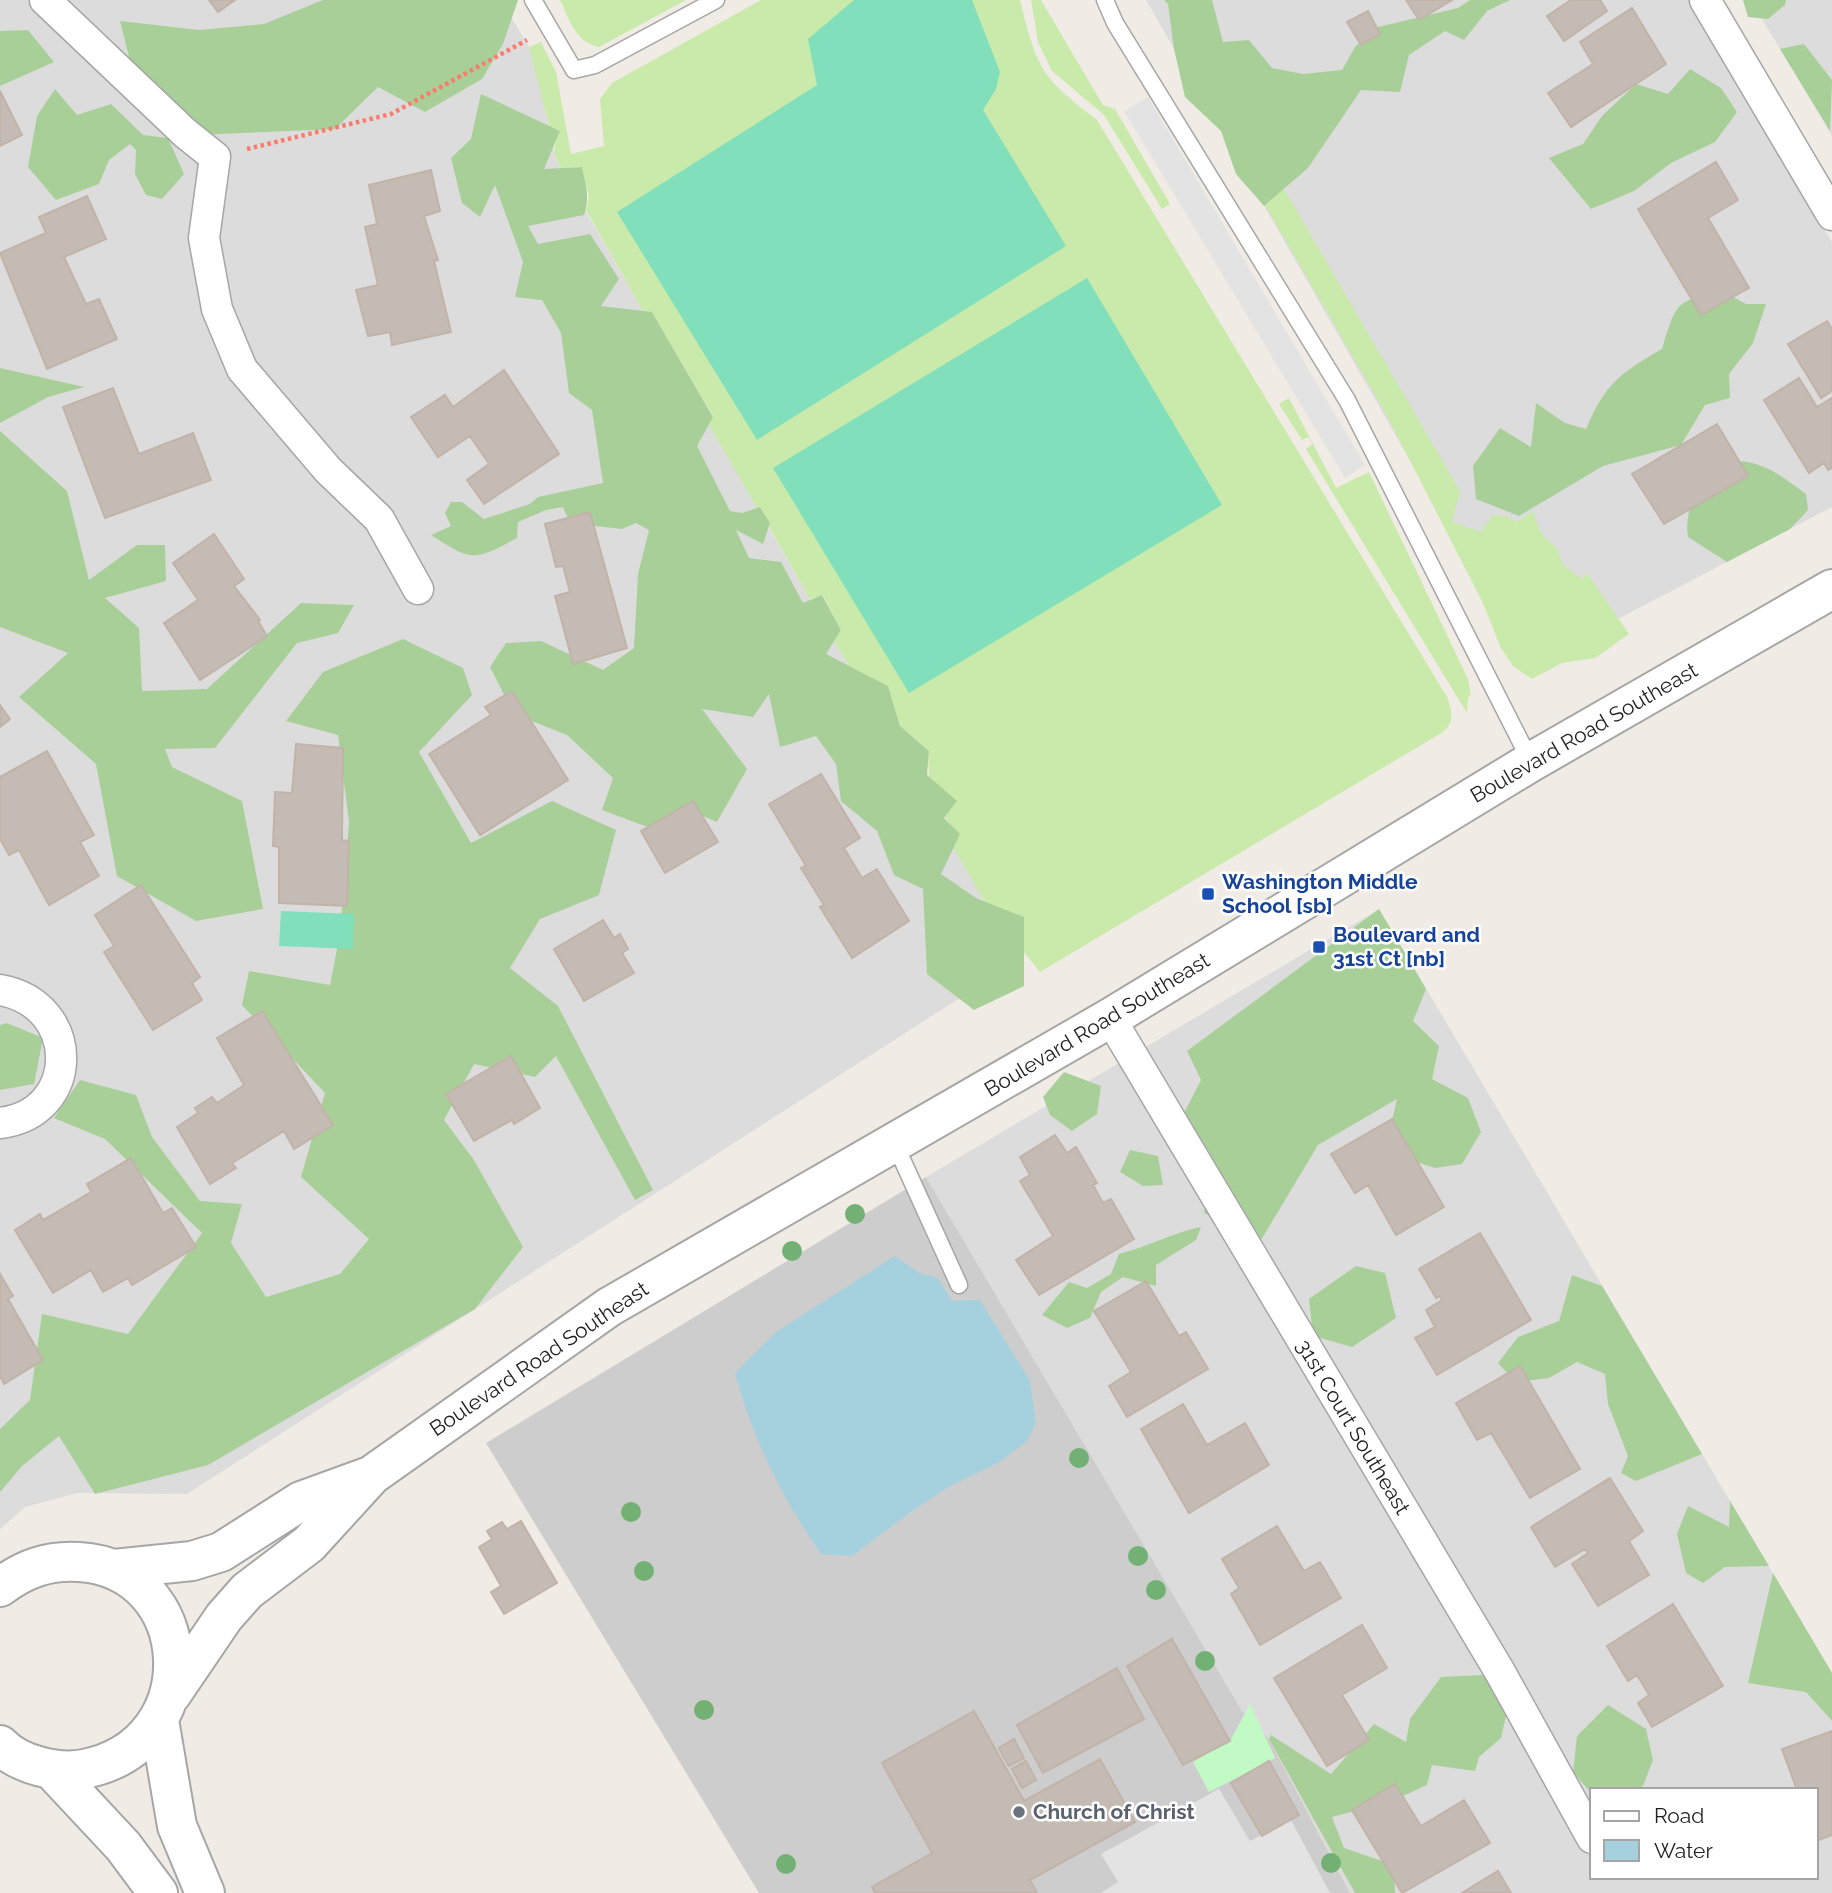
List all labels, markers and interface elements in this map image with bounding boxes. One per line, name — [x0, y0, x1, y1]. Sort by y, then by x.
street label: Boulevard Road Southeast — [1466, 657, 1702, 808]
place label: Washington Middle School [sb] — [1222, 869, 1418, 918]
marker: Washington Middle School [sb] — [1200, 886, 1216, 902]
place label: Boulevard and 31st Ct [nb] — [1333, 922, 1480, 971]
marker: Boulevard and 31st Ct [nb] — [1311, 939, 1327, 955]
street label: Boulevard Road Southeast — [980, 947, 1214, 1102]
street label: Boulevard Road Southeast — [425, 1276, 653, 1441]
street label: 31st Court Southeast — [1291, 1335, 1416, 1519]
legend — [1590, 1788, 1818, 1879]
place label: Church of Christ — [1033, 1799, 1195, 1824]
text: Road — [1654, 1803, 1704, 1828]
marker: Church of Christ — [1011, 1804, 1027, 1820]
text: Water — [1654, 1838, 1713, 1863]

